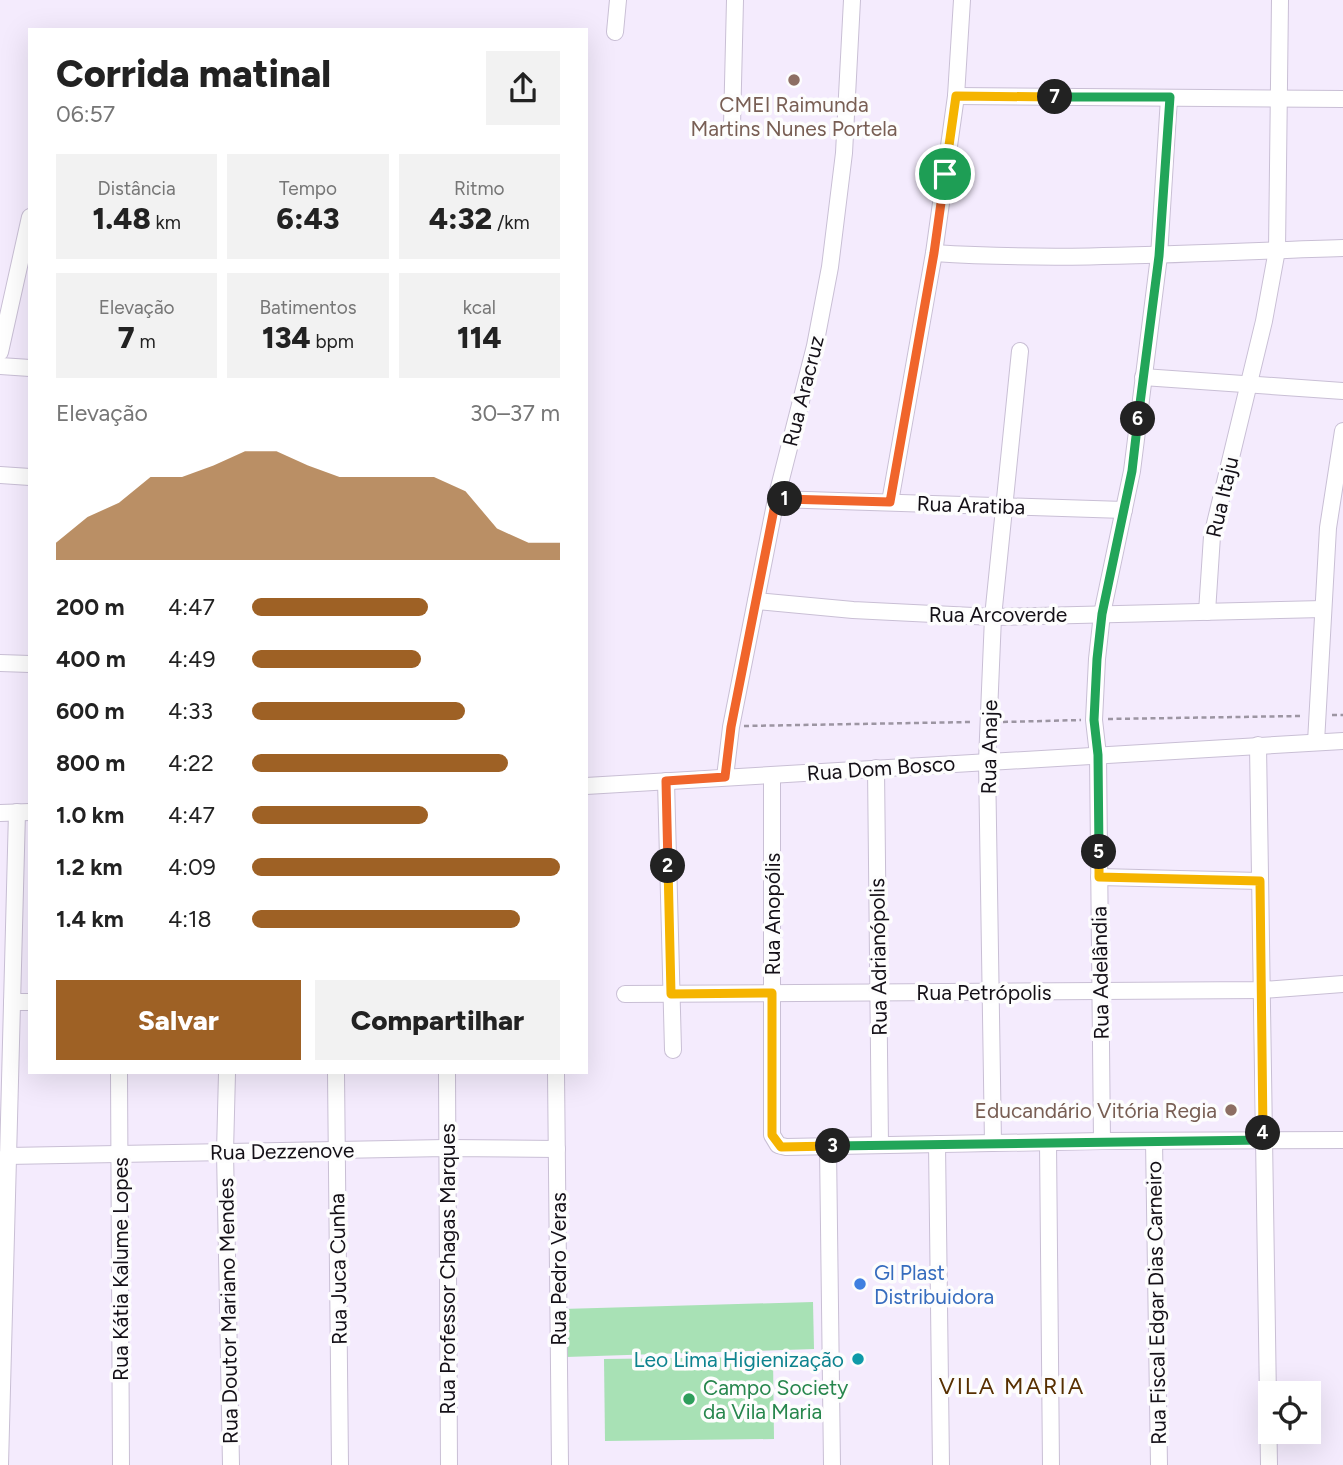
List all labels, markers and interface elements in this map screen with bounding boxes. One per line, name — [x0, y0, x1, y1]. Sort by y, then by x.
text: Corrida matinal — [56, 51, 331, 97]
button: share — [486, 51, 560, 125]
marker: CMEI Raimunda Martins Nunes Portela — [786, 72, 802, 88]
pin: 7 — [1038, 80, 1072, 114]
text: 7 — [1049, 85, 1060, 108]
place label: CMEI Raimunda Martins Nunes Portela — [690, 92, 898, 141]
text: 06:57 — [56, 100, 115, 128]
pin — [915, 144, 975, 204]
icon: arrive — [926, 155, 964, 193]
text: Distância — [98, 177, 176, 200]
text: Tempo — [279, 177, 337, 200]
text: Ritmo — [454, 177, 505, 200]
text: 1.48 — [92, 200, 151, 237]
text: 6:43 — [276, 200, 340, 237]
text: 4:32 — [429, 200, 492, 237]
text: km — [151, 211, 181, 234]
text: /km — [492, 211, 530, 234]
text: Elevação — [99, 296, 175, 319]
text: Batimentos — [259, 296, 357, 319]
text: kcal — [463, 296, 496, 319]
text: 7 — [118, 319, 135, 356]
text: 134 — [262, 319, 311, 356]
text: 114 — [457, 319, 502, 356]
text: m — [135, 330, 156, 353]
text: bpm — [311, 330, 354, 353]
street label: Rua Aracruz — [777, 333, 829, 449]
text: Elevação — [56, 399, 148, 427]
text: 30–37 m — [470, 399, 560, 427]
pin: 6 — [1120, 402, 1156, 436]
text: 6 — [1132, 407, 1143, 430]
street label: Rua Itaju — [1201, 454, 1243, 540]
pin: 1 — [768, 482, 802, 516]
text: 1 — [780, 487, 789, 510]
street label: Rua Aratiba — [916, 491, 1026, 519]
text: 200 m — [56, 593, 125, 621]
text: 4:47 — [168, 593, 215, 621]
street label: Rua Arcoverde — [929, 602, 1067, 627]
text: 400 m — [56, 645, 126, 673]
text: 4:49 — [168, 645, 215, 673]
text: 600 m — [56, 697, 125, 725]
text: 4:33 — [168, 697, 213, 725]
street label: Rua Anaje — [976, 700, 1002, 794]
text: 800 m — [56, 749, 125, 777]
text: 4:22 — [168, 749, 214, 777]
street label: Rua Dom Bosco — [806, 750, 956, 786]
text: 1.0 km — [56, 801, 124, 829]
text: 4:47 — [168, 801, 215, 829]
pin: 5 — [1082, 834, 1116, 870]
text: 5 — [1093, 840, 1104, 863]
pin: 2 — [650, 848, 686, 884]
text: 1.2 km — [56, 853, 123, 881]
text: 4:09 — [168, 853, 216, 881]
street label: Rua Anopólis — [760, 853, 785, 975]
text: 2 — [662, 854, 673, 877]
street label: Rua Adrianópolis — [864, 878, 892, 1036]
text: 1.4 km — [56, 905, 124, 933]
text: 4:18 — [168, 905, 212, 933]
street label: Rua Adelândia — [1086, 906, 1114, 1040]
button: Salvar — [56, 980, 301, 1060]
button: Compartilhar — [315, 980, 560, 1060]
street label: Rua Petrópolis — [916, 980, 1052, 1005]
place label: Educandário Vitória Regia — [975, 1098, 1217, 1123]
marker: Educandário Vitória Regia — [1223, 1102, 1239, 1118]
pin: 4 — [1246, 1116, 1280, 1150]
text: 4 — [1256, 1121, 1269, 1144]
street label: Rua Professor Chagas Marques — [435, 1123, 460, 1415]
pin: 3 — [816, 1128, 850, 1164]
text: 3 — [827, 1134, 838, 1157]
street label: Rua Dezzenove — [210, 1137, 354, 1165]
street label: Rua Kátia Kalume Lopes — [108, 1157, 133, 1381]
street label: Rua Fiscal Edgar Dias Carneiro — [1141, 1161, 1171, 1445]
street label: Rua Doutor Mariano Mendes — [213, 1178, 243, 1444]
street label: Rua Pedro Veras — [546, 1192, 571, 1346]
street label: Rua Juca Cunha — [324, 1193, 352, 1345]
place label: Gl Plast Distribuidora — [874, 1260, 994, 1309]
marker: Gl Plast Distribuidora — [852, 1276, 868, 1292]
place label: Leo Lima Higienização — [634, 1347, 844, 1372]
marker: Leo Lima Higienização — [850, 1351, 866, 1367]
district label: VILA MARIA — [939, 1372, 1085, 1400]
place label: Campo Society da Vila Maria — [703, 1375, 848, 1424]
map controls — [1258, 1381, 1321, 1444]
button: locate — [1258, 1381, 1321, 1444]
marker: Campo Society da Vila Maria — [681, 1391, 697, 1407]

